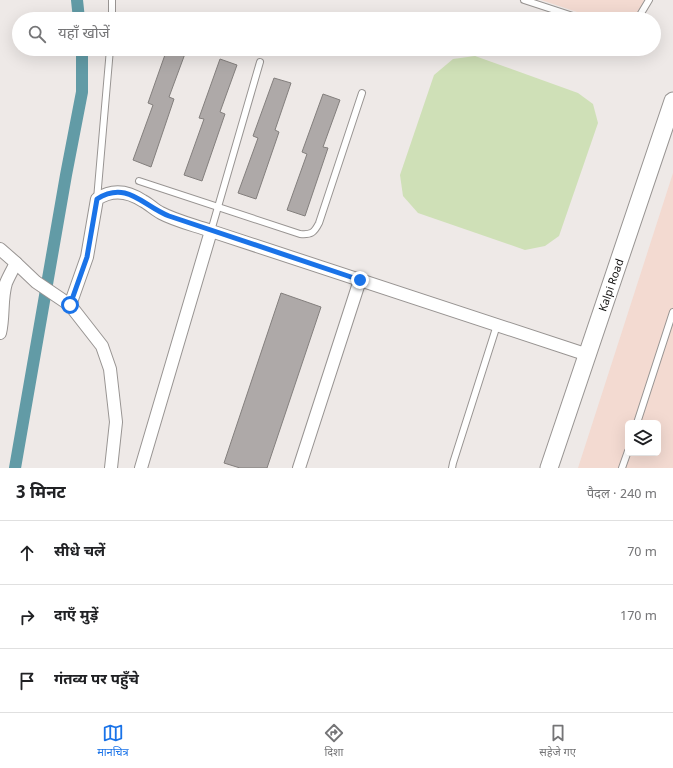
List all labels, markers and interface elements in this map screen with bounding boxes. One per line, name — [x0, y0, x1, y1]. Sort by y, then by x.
search box — [12, 12, 661, 56]
icon: search — [26, 23, 48, 45]
text: यहाँ खोजें — [58, 25, 110, 44]
street label: Kalpi Road — [596, 257, 627, 313]
route end — [351, 271, 369, 289]
route start — [61, 296, 79, 314]
map controls — [625, 420, 661, 456]
button: layers — [625, 420, 661, 456]
text: 3 मिनट — [16, 483, 66, 505]
text: पैदल · 240 m — [587, 486, 657, 503]
icon: ahead — [16, 542, 38, 564]
text: सीधे चलें — [54, 543, 105, 562]
text: 70 m — [627, 544, 657, 561]
icon: right — [16, 606, 38, 628]
text: दाएँ मुड़ें — [54, 607, 98, 626]
text: 170 m — [620, 608, 657, 625]
icon: arrive — [16, 670, 38, 692]
text: गंतव्य पर पहुँचे — [54, 671, 139, 690]
tab: मानचित्र — [97, 722, 129, 760]
tab: दिशा — [323, 722, 345, 760]
tab: सहेजे गए — [539, 722, 576, 760]

